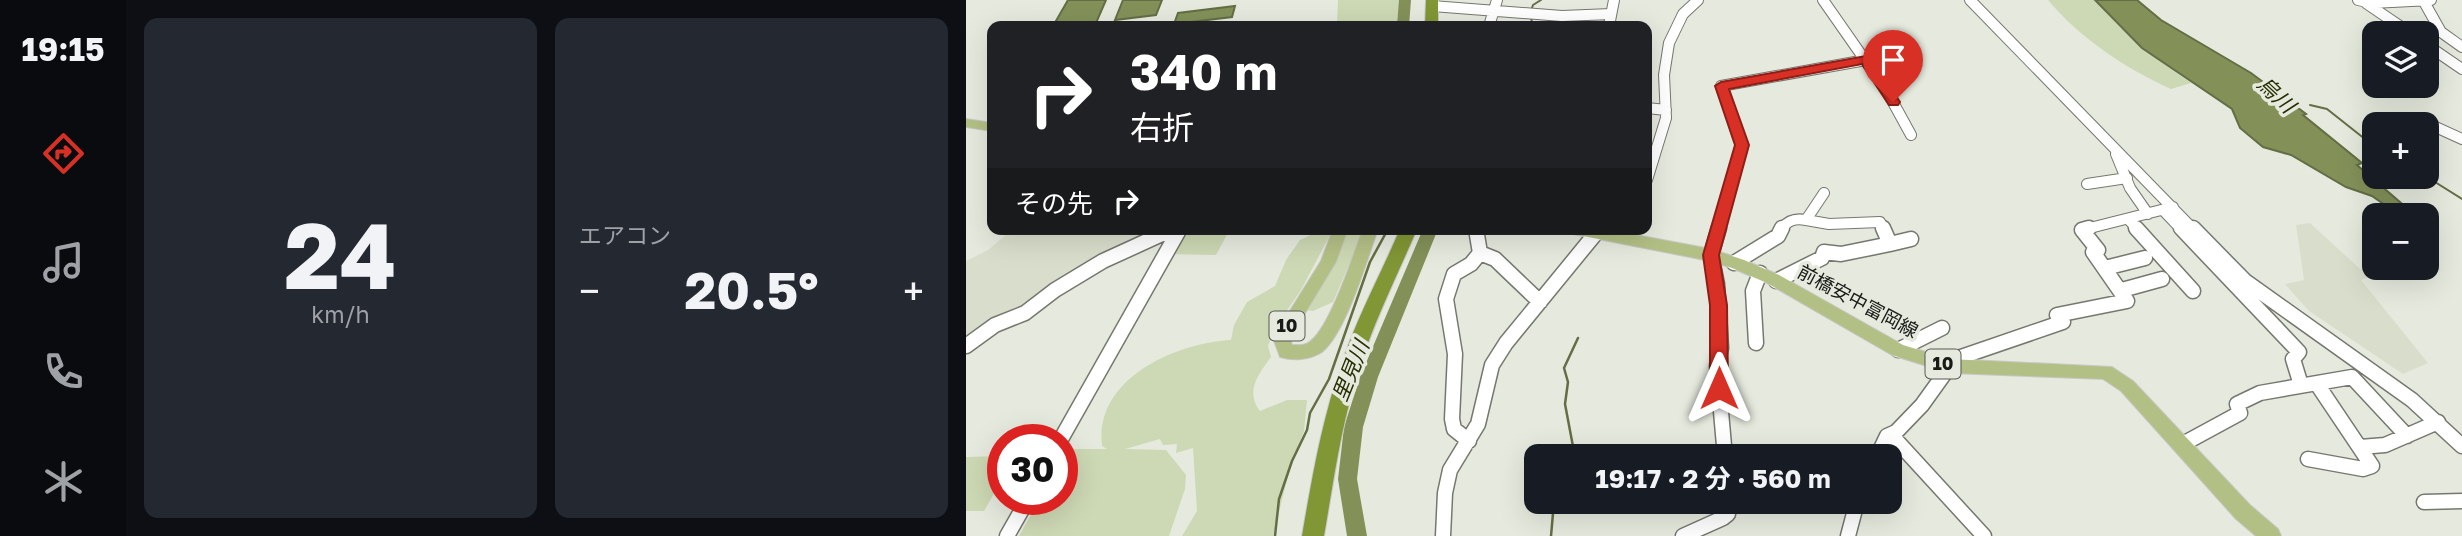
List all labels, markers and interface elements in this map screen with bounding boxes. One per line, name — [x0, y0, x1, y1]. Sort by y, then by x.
map controls — [2362, 21, 2439, 280]
button: layers — [2362, 21, 2439, 98]
text: 19:15 — [21, 30, 105, 68]
pin — [1863, 30, 1923, 102]
icon: arrive — [1874, 41, 1912, 79]
text: 340 m — [1130, 42, 1278, 101]
icon: right — [1015, 49, 1106, 140]
water label: 烏川 — [2252, 70, 2302, 119]
text: 右折 — [1130, 108, 1194, 146]
button: + — [2362, 112, 2439, 189]
icon: directions — [39, 129, 88, 178]
icon: right — [1107, 182, 1145, 220]
text: その先 — [1015, 188, 1093, 219]
text: 24 — [284, 200, 397, 309]
button: − — [2362, 203, 2439, 280]
text: エアコン — [579, 221, 671, 249]
icon: music — [39, 238, 88, 287]
text: 20.5° — [684, 258, 819, 320]
street label: 前橋安中富岡線 — [1794, 259, 1922, 342]
text: − — [579, 268, 600, 313]
text: + — [903, 268, 924, 313]
text: km/h — [311, 300, 370, 328]
road number: 10 — [1270, 312, 1304, 340]
water label: 里見川 — [1326, 335, 1375, 405]
icon: phone — [39, 347, 88, 396]
road number: 10 — [1926, 350, 1961, 378]
position arrow — [1682, 351, 1756, 425]
speed limit sign: 30 — [987, 424, 1078, 515]
icon: climate — [39, 457, 88, 506]
text: 19:17 · 2 分 · 560 m — [1595, 463, 1831, 494]

